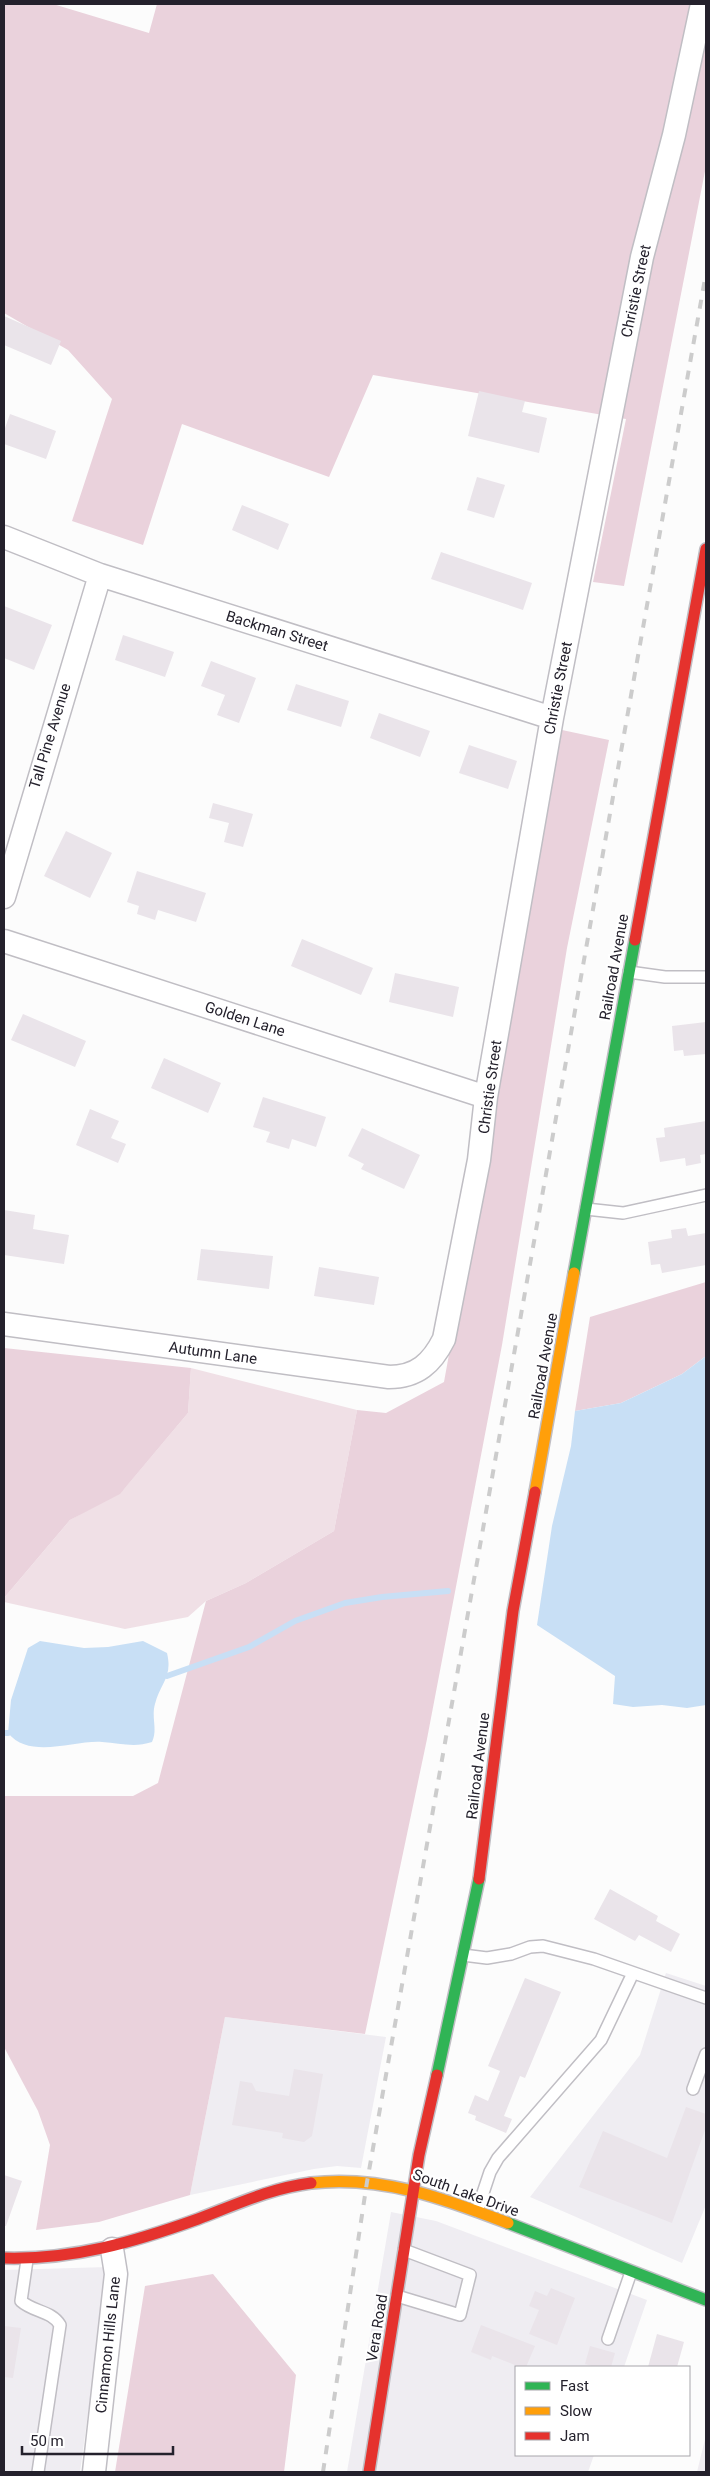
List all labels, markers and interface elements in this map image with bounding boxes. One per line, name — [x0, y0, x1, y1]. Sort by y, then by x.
street label: Christie Street — [617, 243, 655, 339]
street label: Backman Street — [224, 607, 330, 655]
street label: Christie Street — [540, 640, 576, 736]
street label: Tall Pine Avenue — [25, 681, 75, 791]
street label: Railroad Avenue — [596, 912, 632, 1022]
street label: Golden Lane — [203, 998, 287, 1040]
street label: Christie Street — [475, 1039, 505, 1135]
street label: Railroad Avenue — [525, 1311, 561, 1421]
street label: Autumn Lane — [168, 1338, 258, 1368]
street label: Railroad Avenue — [463, 1711, 493, 1820]
street label: South Lake Drive — [410, 2165, 522, 2221]
street label: Cinnamon Hills Lane — [92, 2276, 124, 2414]
street label: Vera Road — [363, 2293, 391, 2363]
legend — [515, 2366, 690, 2456]
text: Fast — [560, 2377, 589, 2395]
text: Slow — [560, 2402, 592, 2420]
scale bar — [22, 2424, 174, 2456]
text: Jam — [560, 2427, 590, 2445]
text: 50 m — [30, 2432, 64, 2450]

